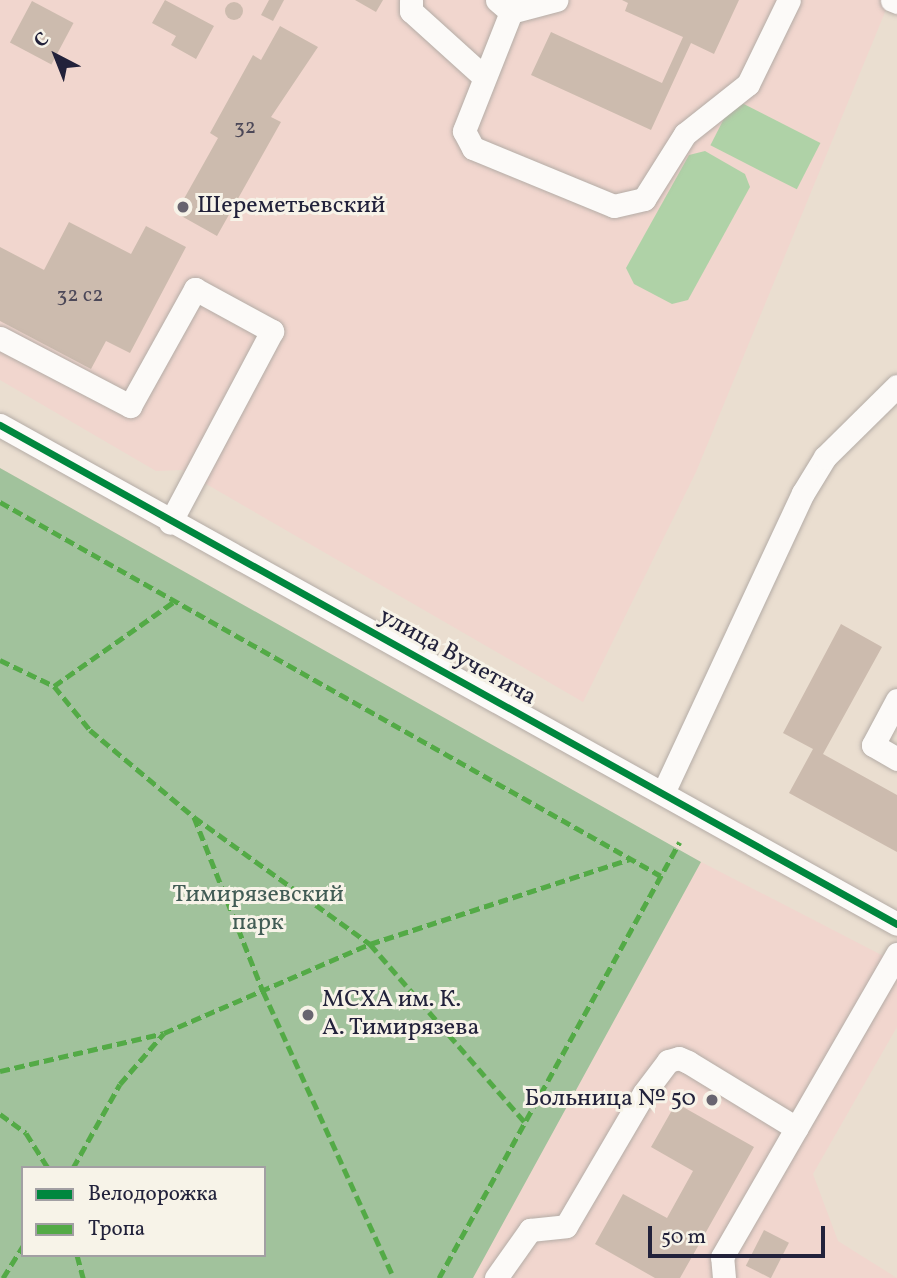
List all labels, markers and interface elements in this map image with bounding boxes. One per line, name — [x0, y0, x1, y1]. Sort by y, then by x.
north arrow — [21, 21, 91, 91]
text: С — [29, 27, 55, 54]
house number: 32 — [234, 115, 256, 141]
place label: Шереметьевский — [197, 193, 385, 221]
marker: Шереметьевский — [175, 199, 191, 215]
house number: 32 с2 — [57, 283, 103, 309]
street label: улица Вучетича — [373, 603, 541, 713]
park label: Тимирязевский парк — [172, 882, 344, 938]
place label: МСХА им. К. А. Тимирязева — [322, 987, 480, 1043]
marker: МСХА им. К. А. Тимирязева — [300, 1007, 316, 1023]
place label: Больница № 50 — [525, 1086, 696, 1114]
marker: Больница № 50 — [702, 1090, 722, 1110]
legend — [21, 1166, 266, 1257]
text: Велодорожка — [88, 1180, 218, 1209]
scale bar — [652, 1212, 829, 1256]
text: Тропа — [88, 1215, 145, 1244]
text: 50 m — [661, 1223, 706, 1252]

